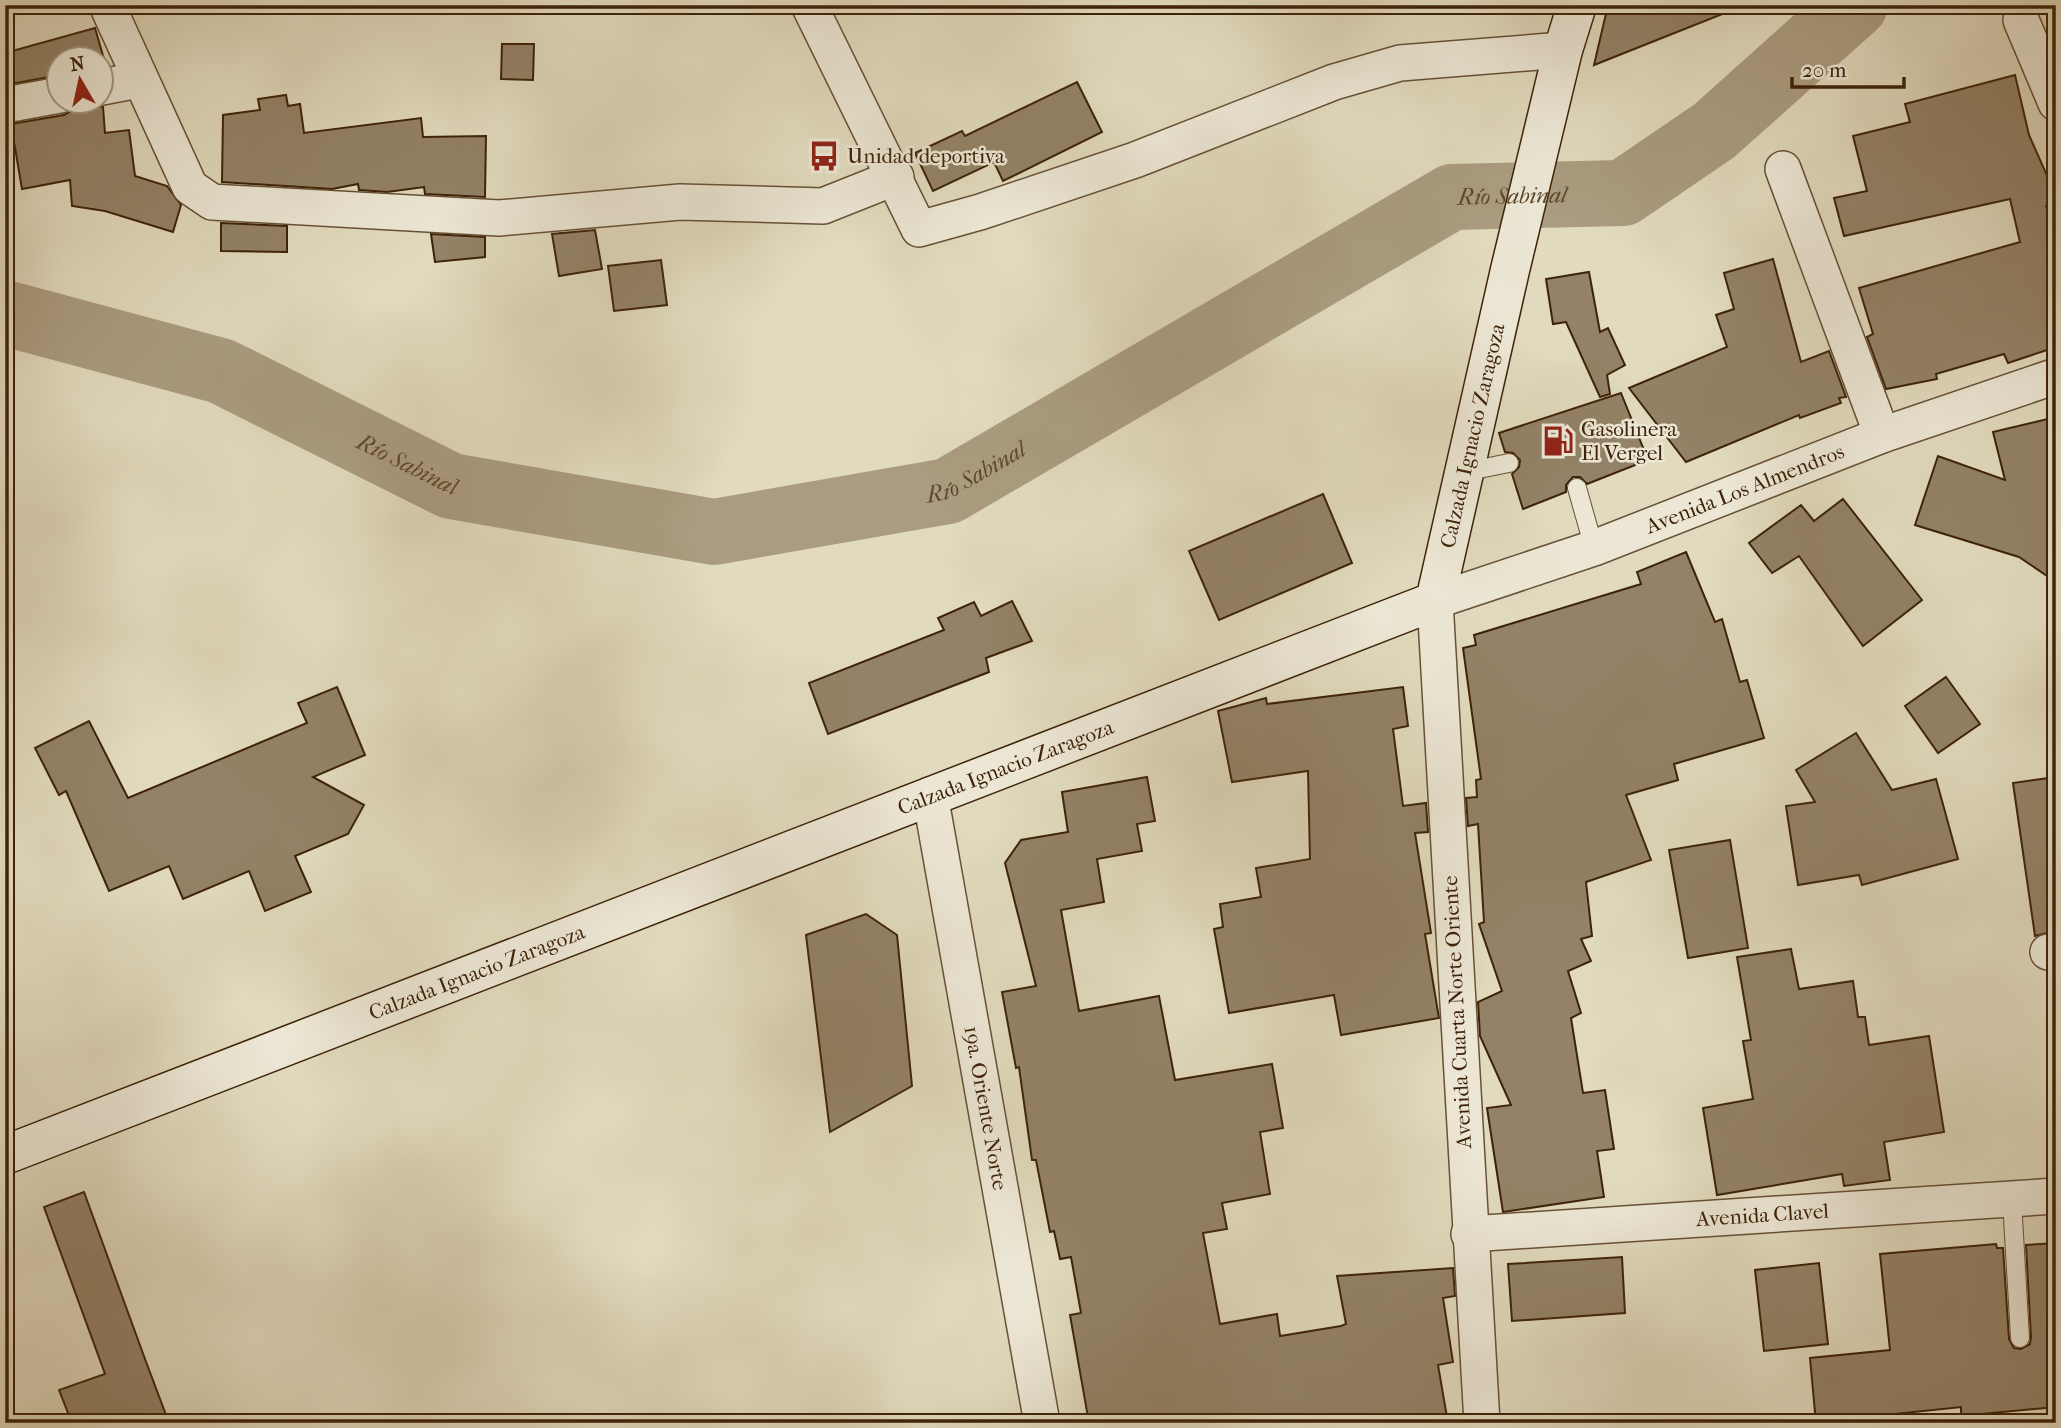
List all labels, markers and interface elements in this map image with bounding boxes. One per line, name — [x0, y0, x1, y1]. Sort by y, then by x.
north arrow — [46, 46, 116, 116]
scale bar — [1792, 46, 1904, 90]
text: N — [69, 52, 87, 76]
text: 20 m — [1802, 58, 1847, 82]
bus stop icon: Unidad deportiva — [807, 139, 841, 173]
place label: Unidad deportiva — [847, 144, 1005, 168]
water label: Río Sabinal — [1455, 181, 1569, 211]
street label: Calzada Ignacio Zaragoza — [1435, 321, 1510, 550]
place label: Gasolinera El Vergel — [1581, 417, 1677, 465]
fuel station icon: Gasolinera El Vergel — [1541, 424, 1575, 458]
water label: Río Sabinal — [351, 427, 461, 501]
water label: Río Sabinal — [922, 435, 1032, 509]
street label: Avenida Los Almendros — [1641, 439, 1848, 539]
street label: Calzada Ignacio Zaragoza — [894, 715, 1117, 820]
street label: Avenida Cuarta Norte Oriente — [1438, 875, 1476, 1150]
street label: Calzada Ignacio Zaragoza — [365, 919, 588, 1025]
street label: 19a. Oriente Norte — [959, 1024, 1012, 1192]
street label: Avenida Clavel — [1694, 1199, 1830, 1231]

